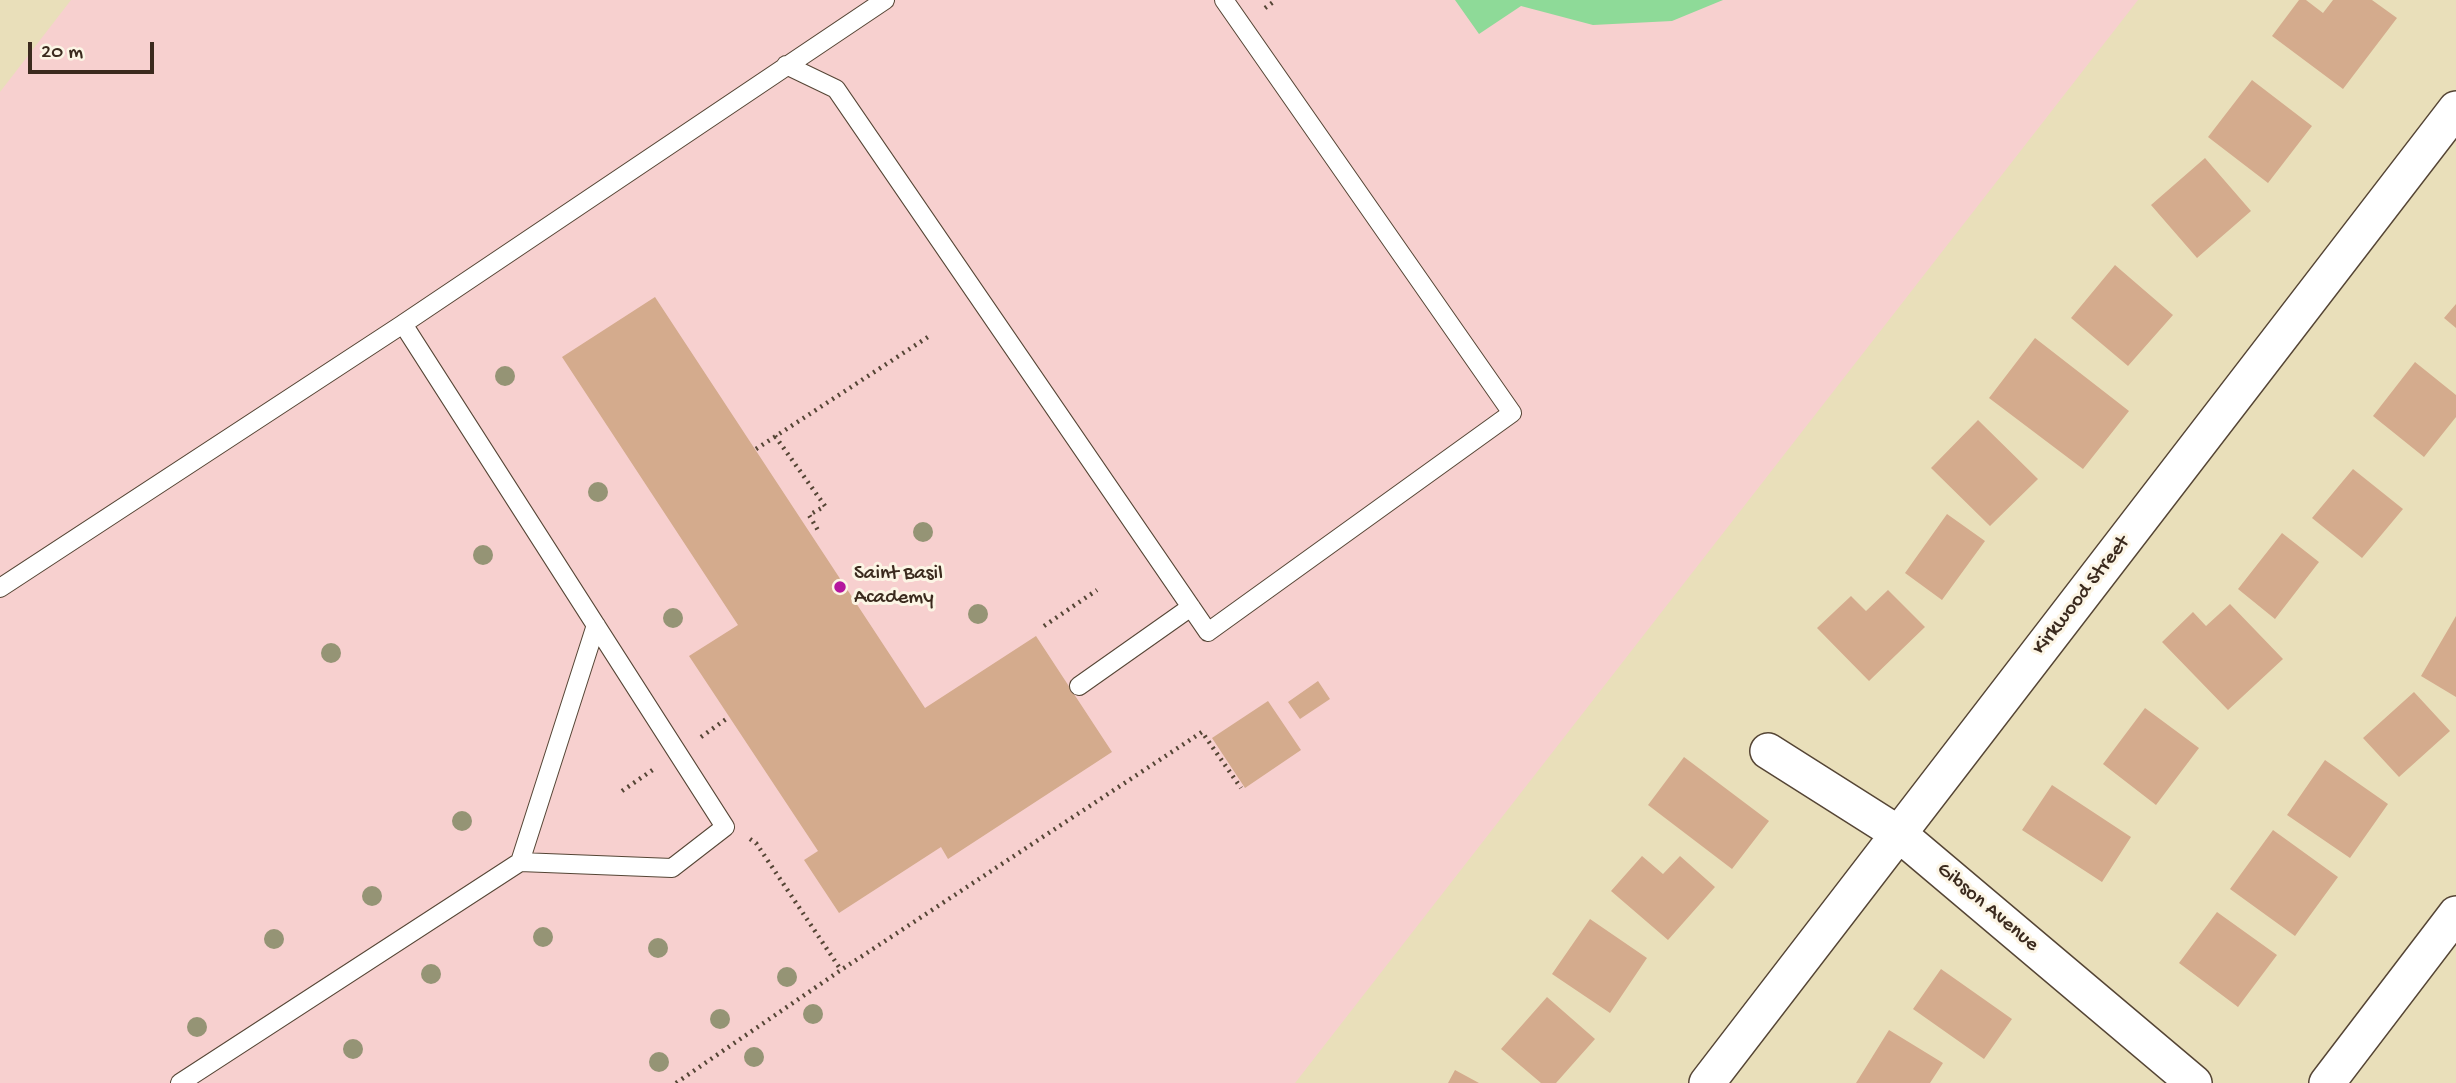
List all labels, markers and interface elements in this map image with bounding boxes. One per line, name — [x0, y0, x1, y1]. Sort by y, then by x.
scale bar — [32, 28, 158, 72]
text: 20 m — [41, 41, 83, 66]
street label: Kirkwood Street — [2028, 531, 2136, 661]
place label: Saint Basil Academy — [854, 562, 943, 612]
marker: Saint Basil Academy — [832, 579, 848, 595]
street label: Gibson Avenue — [1931, 858, 2043, 958]

